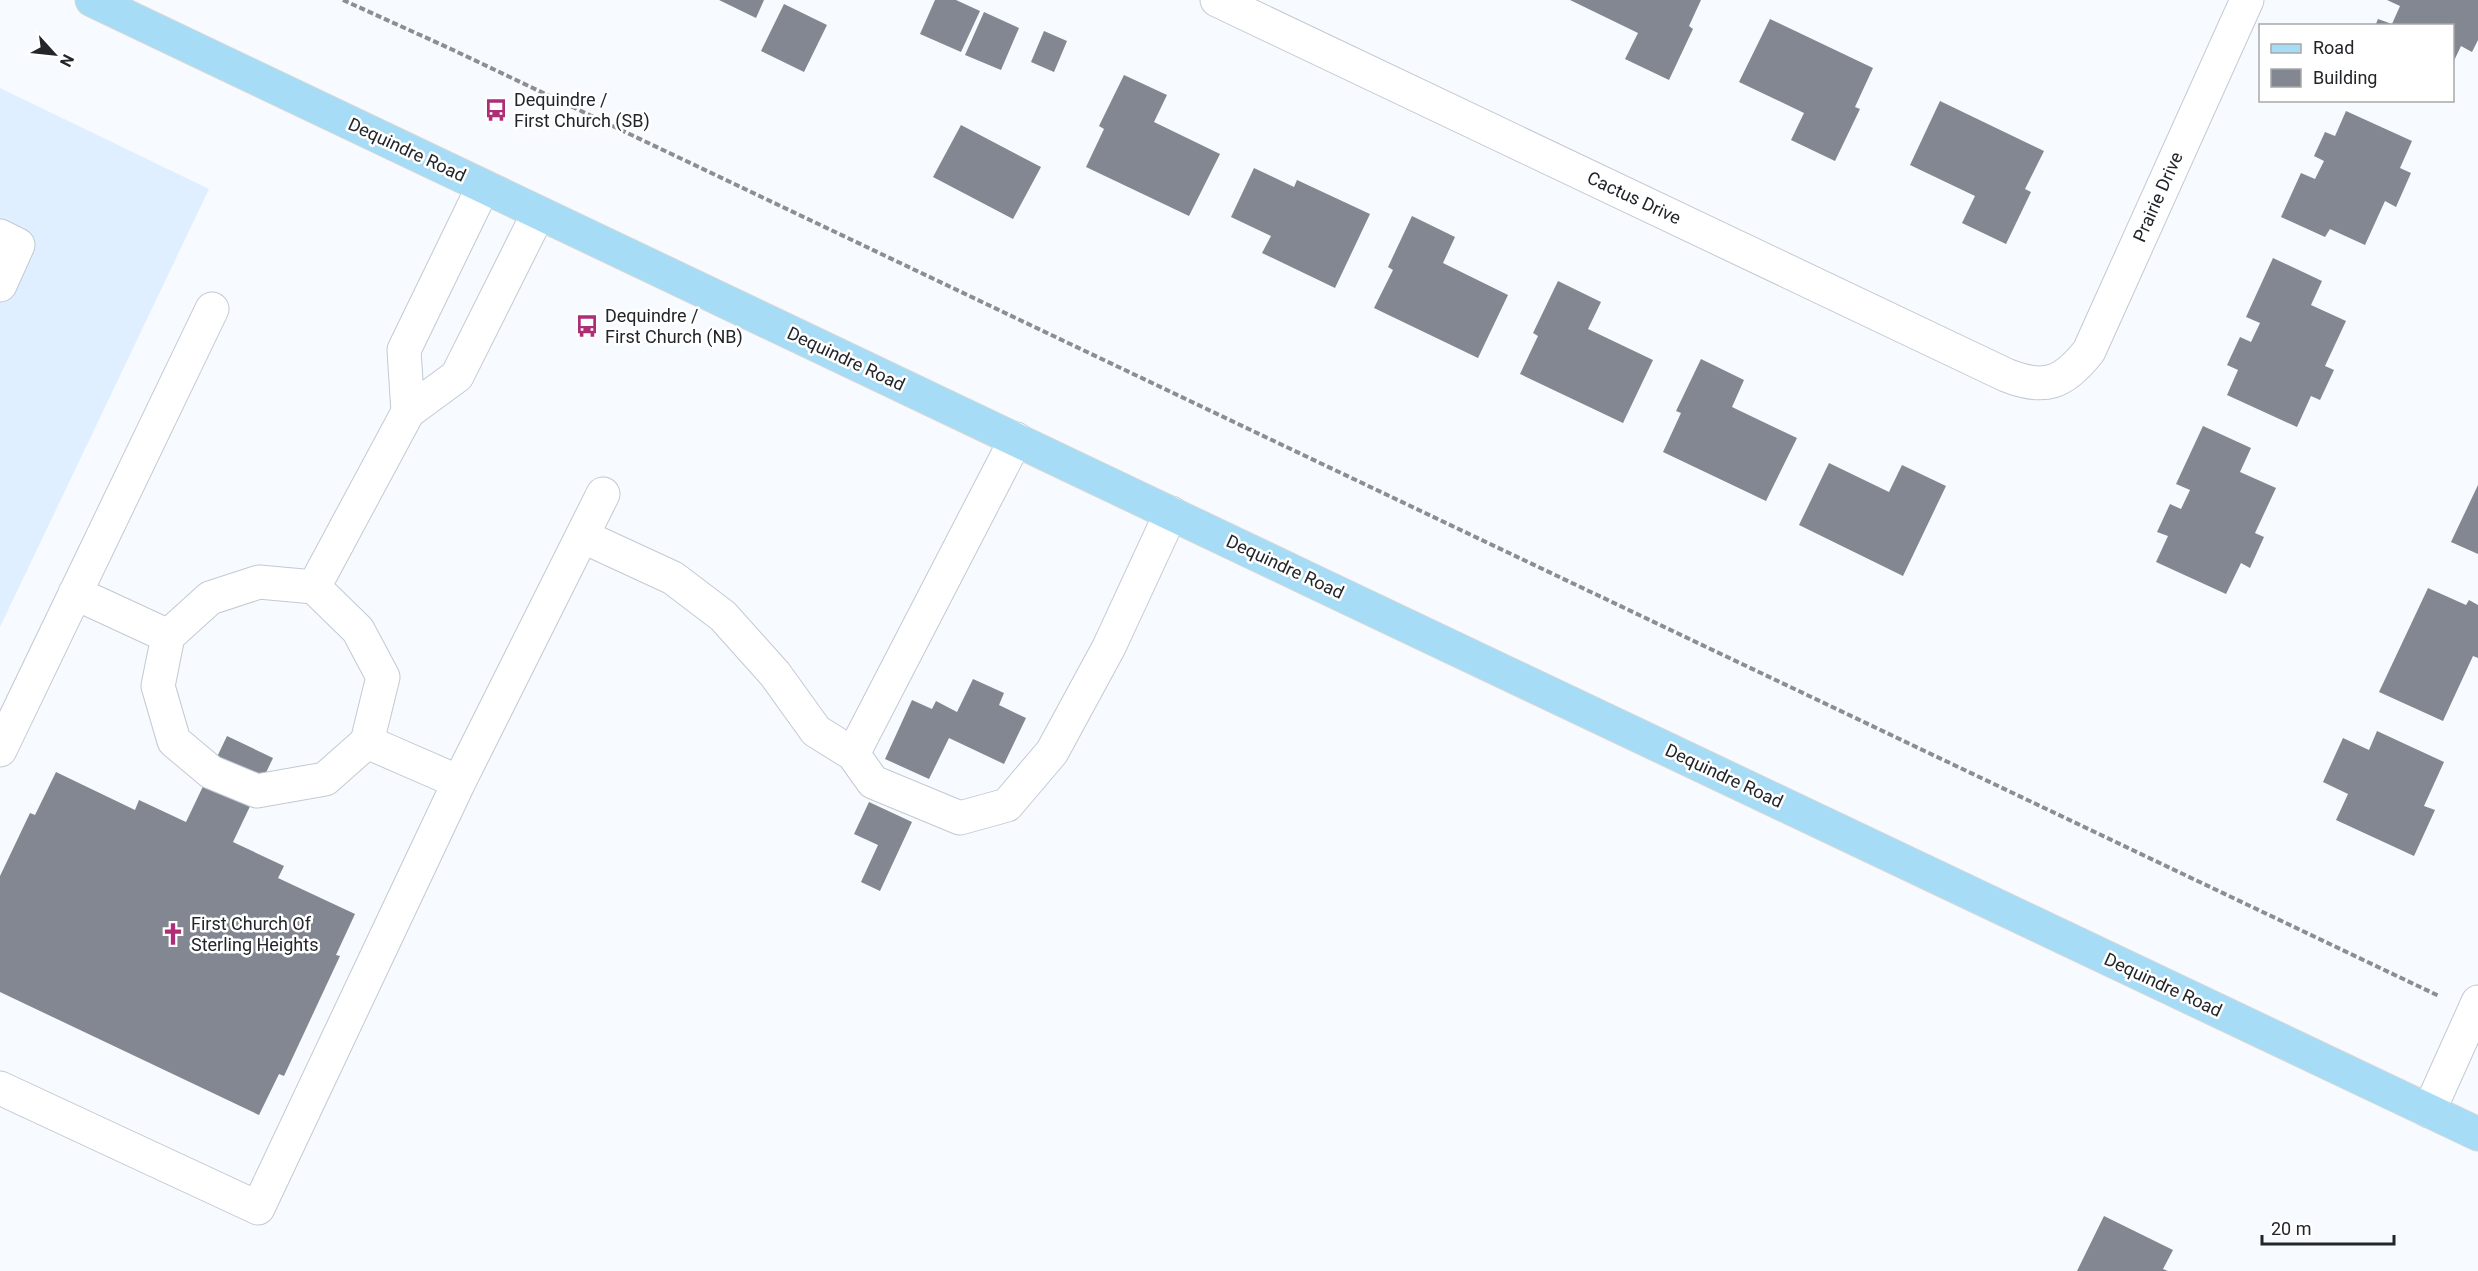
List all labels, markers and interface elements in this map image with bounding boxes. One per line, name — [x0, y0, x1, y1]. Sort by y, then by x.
north arrow — [24, 24, 84, 84]
legend — [2259, 24, 2454, 102]
text: Road — [2313, 37, 2354, 58]
text: N — [56, 51, 78, 70]
text: Building — [2313, 67, 2377, 88]
place label: Dequindre / First Church (SB) — [514, 89, 650, 132]
bus stop icon: Dequindre / First Church (SB) — [483, 97, 509, 123]
street label: Dequindre Road — [345, 113, 469, 186]
street label: Prairie Drive — [2128, 149, 2187, 245]
street label: Cactus Drive — [1584, 167, 1684, 228]
place label: Dequindre / First Church (NB) — [605, 305, 743, 348]
bus stop icon: Dequindre / First Church (NB) — [574, 313, 600, 339]
street label: Dequindre Road — [784, 322, 908, 395]
street label: Dequindre Road — [1223, 530, 1347, 603]
street label: Dequindre Road — [1662, 739, 1786, 812]
place label: First Church Of Sterling Heights — [191, 913, 318, 955]
church icon: First Church Of Sterling Heights — [160, 921, 186, 947]
street label: Dequindre Road — [2101, 948, 2225, 1021]
scale bar — [2262, 1208, 2394, 1246]
text: 20 m — [2271, 1218, 2311, 1239]

